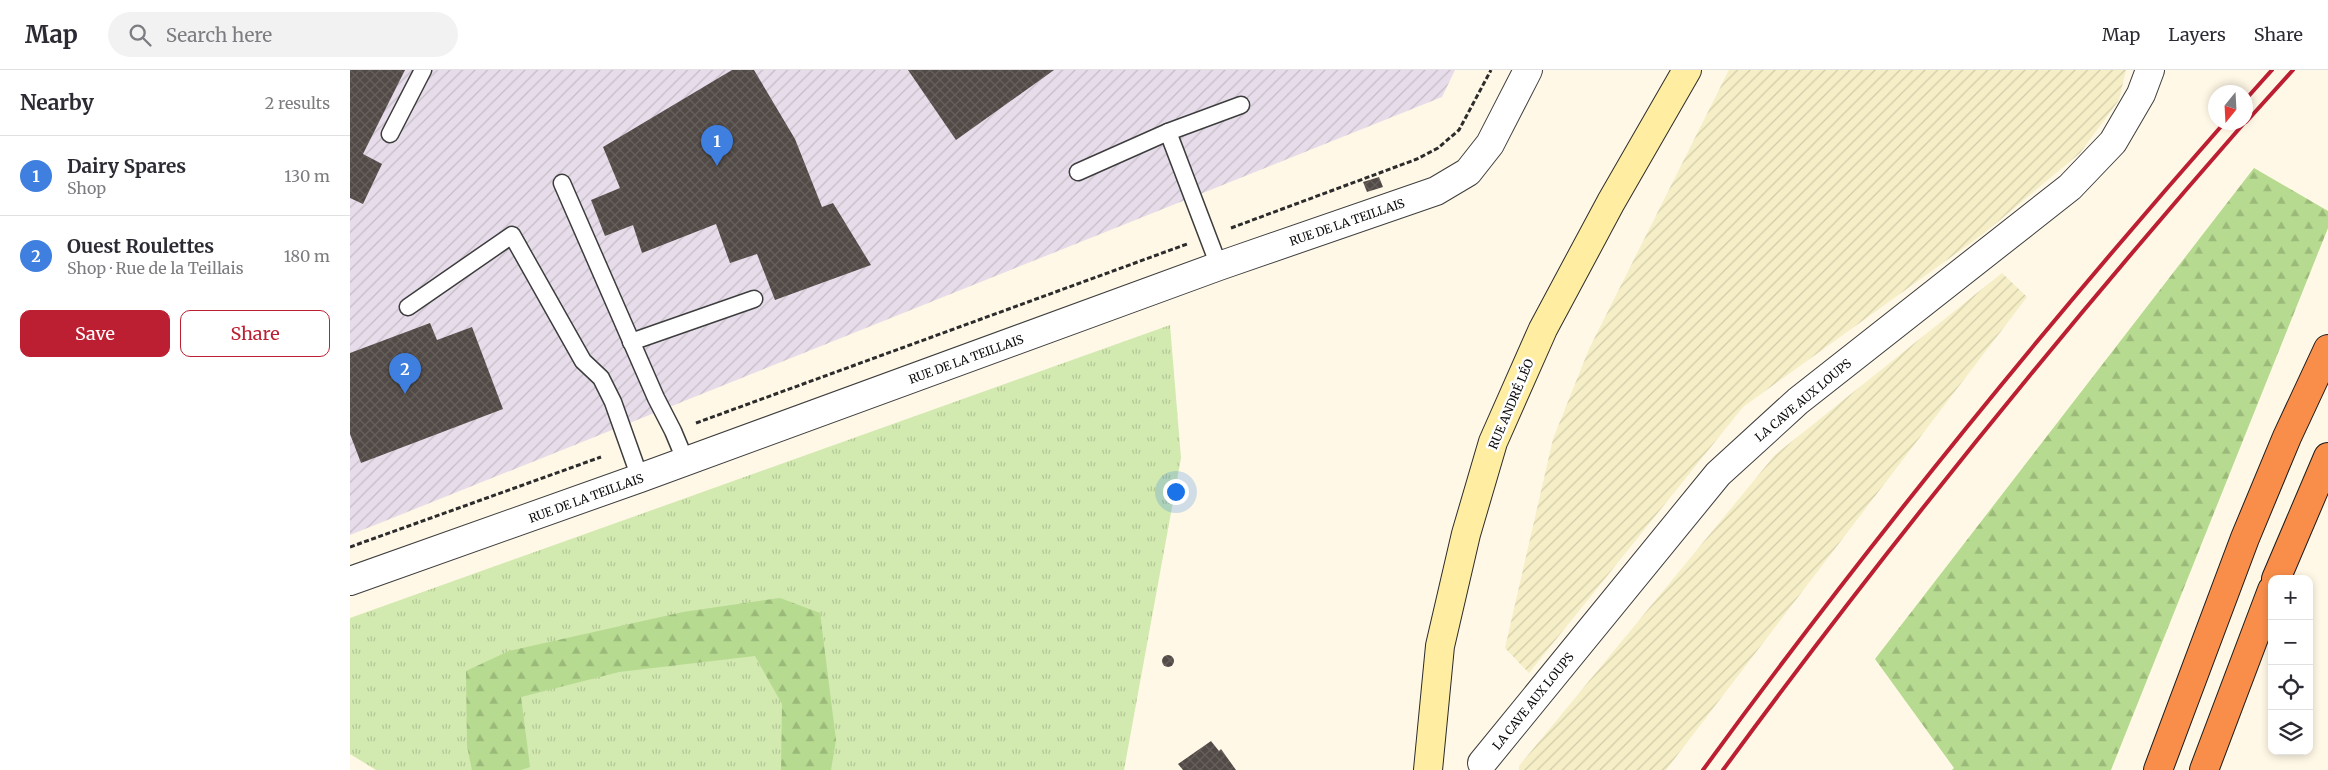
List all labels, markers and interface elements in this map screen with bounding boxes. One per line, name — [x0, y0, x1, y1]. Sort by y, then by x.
search box — [108, 12, 458, 57]
text: Map — [25, 19, 78, 50]
icon: search — [126, 21, 154, 49]
text: Search here — [166, 23, 272, 47]
text: Map — [2102, 23, 2140, 46]
text: Layers — [2168, 23, 2226, 46]
text: Share — [2254, 23, 2303, 46]
north arrow — [2208, 85, 2253, 130]
text: Nearby — [20, 89, 94, 116]
text: 2 results — [265, 93, 330, 113]
pin: 1 — [701, 125, 733, 166]
text: Dairy Spares — [67, 154, 186, 178]
text: 1 — [32, 166, 40, 186]
text: 130 m — [284, 166, 330, 186]
text: Shop — [67, 178, 106, 198]
street label: RUE DE LA TEILLAIS — [1287, 195, 1407, 249]
text: Ouest Roulettes — [67, 234, 214, 258]
text: 2 — [31, 246, 41, 266]
text: 180 m — [284, 246, 330, 266]
text: Shop · Rue de la Teillais — [67, 258, 244, 278]
button: Save — [20, 310, 170, 357]
button: Share — [180, 310, 330, 357]
street label: RUE DE LA TEILLAIS — [907, 331, 1025, 387]
pin: 2 — [389, 353, 421, 394]
street label: LA CAVE AUX LOUPS — [1752, 355, 1854, 445]
street label: RUE ANDRÉ LÉO — [1485, 356, 1537, 451]
street label: RUE DE LA TEILLAIS — [527, 470, 645, 526]
your location — [1163, 479, 1189, 505]
map controls — [2268, 575, 2313, 755]
button: + — [2268, 575, 2313, 620]
button: − — [2268, 620, 2313, 665]
street label: LA CAVE AUX LOUPS — [1489, 649, 1577, 753]
button: locate — [2268, 665, 2313, 710]
button: layers — [2268, 710, 2313, 755]

